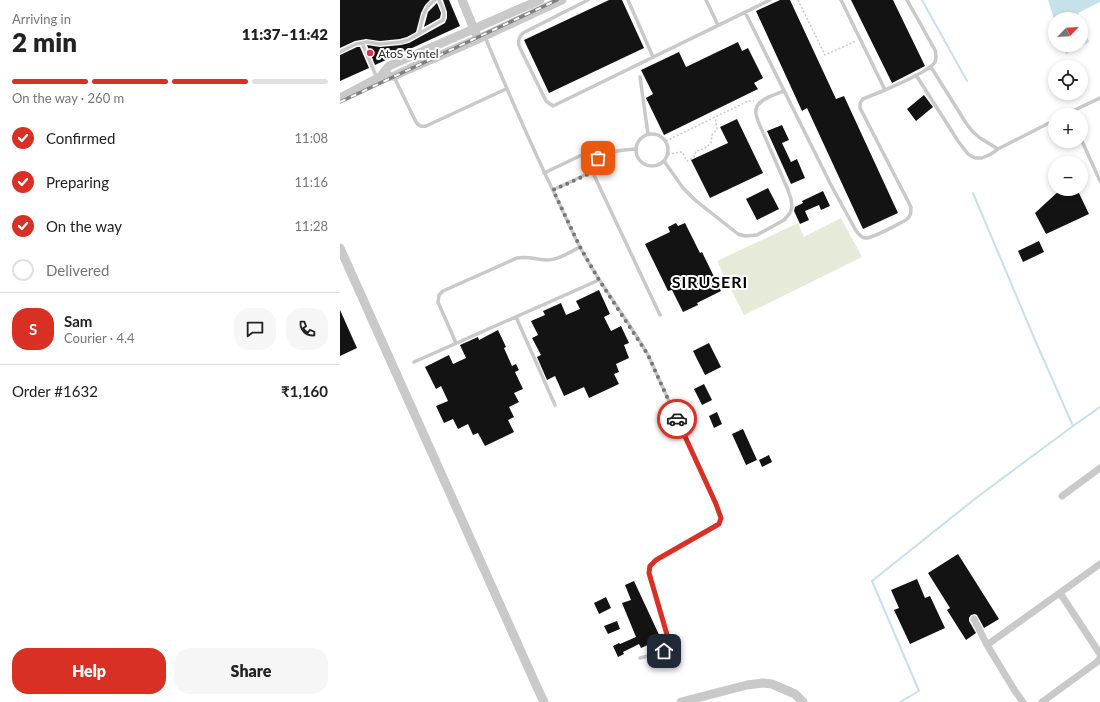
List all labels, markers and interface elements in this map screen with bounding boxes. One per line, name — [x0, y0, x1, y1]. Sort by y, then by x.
text: Arriving in — [12, 11, 71, 27]
north arrow — [1048, 12, 1088, 52]
map controls — [1048, 12, 1088, 196]
text: 11:37–11:42 — [242, 25, 328, 43]
text: 2 min — [12, 26, 77, 58]
place label: AtoS Syntel — [378, 46, 439, 61]
marker: AtoS Syntel — [365, 48, 375, 58]
button: locate — [1048, 60, 1088, 100]
text: On the way · 260 m — [12, 90, 124, 106]
button: + — [1048, 108, 1088, 148]
icon: check — [12, 127, 34, 149]
text: Confirmed — [46, 129, 115, 147]
text: 11:08 — [295, 130, 328, 146]
pin — [581, 141, 615, 175]
icon: bag — [587, 147, 609, 169]
button: − — [1048, 156, 1088, 196]
icon: check — [12, 171, 34, 193]
text: Preparing — [46, 173, 109, 191]
text: 11:16 — [295, 174, 328, 190]
icon: check — [12, 215, 34, 237]
text: On the way — [46, 217, 122, 235]
text: 11:28 — [295, 218, 328, 234]
text: Delivered — [46, 261, 109, 279]
district label: SIRUSERI — [672, 272, 748, 291]
button: chat — [234, 308, 276, 350]
button: phone — [286, 308, 328, 350]
text: Sam — [64, 312, 92, 330]
text: S — [29, 320, 37, 338]
text: Courier · 4.4 — [64, 330, 135, 346]
text: Order #1632 — [12, 382, 98, 400]
text: ₹1,160 — [281, 382, 328, 400]
courier — [657, 399, 697, 439]
icon: car — [666, 408, 688, 430]
pin — [647, 634, 681, 668]
icon: home — [653, 640, 675, 662]
button: Help — [12, 648, 166, 694]
button: Share — [174, 648, 328, 694]

